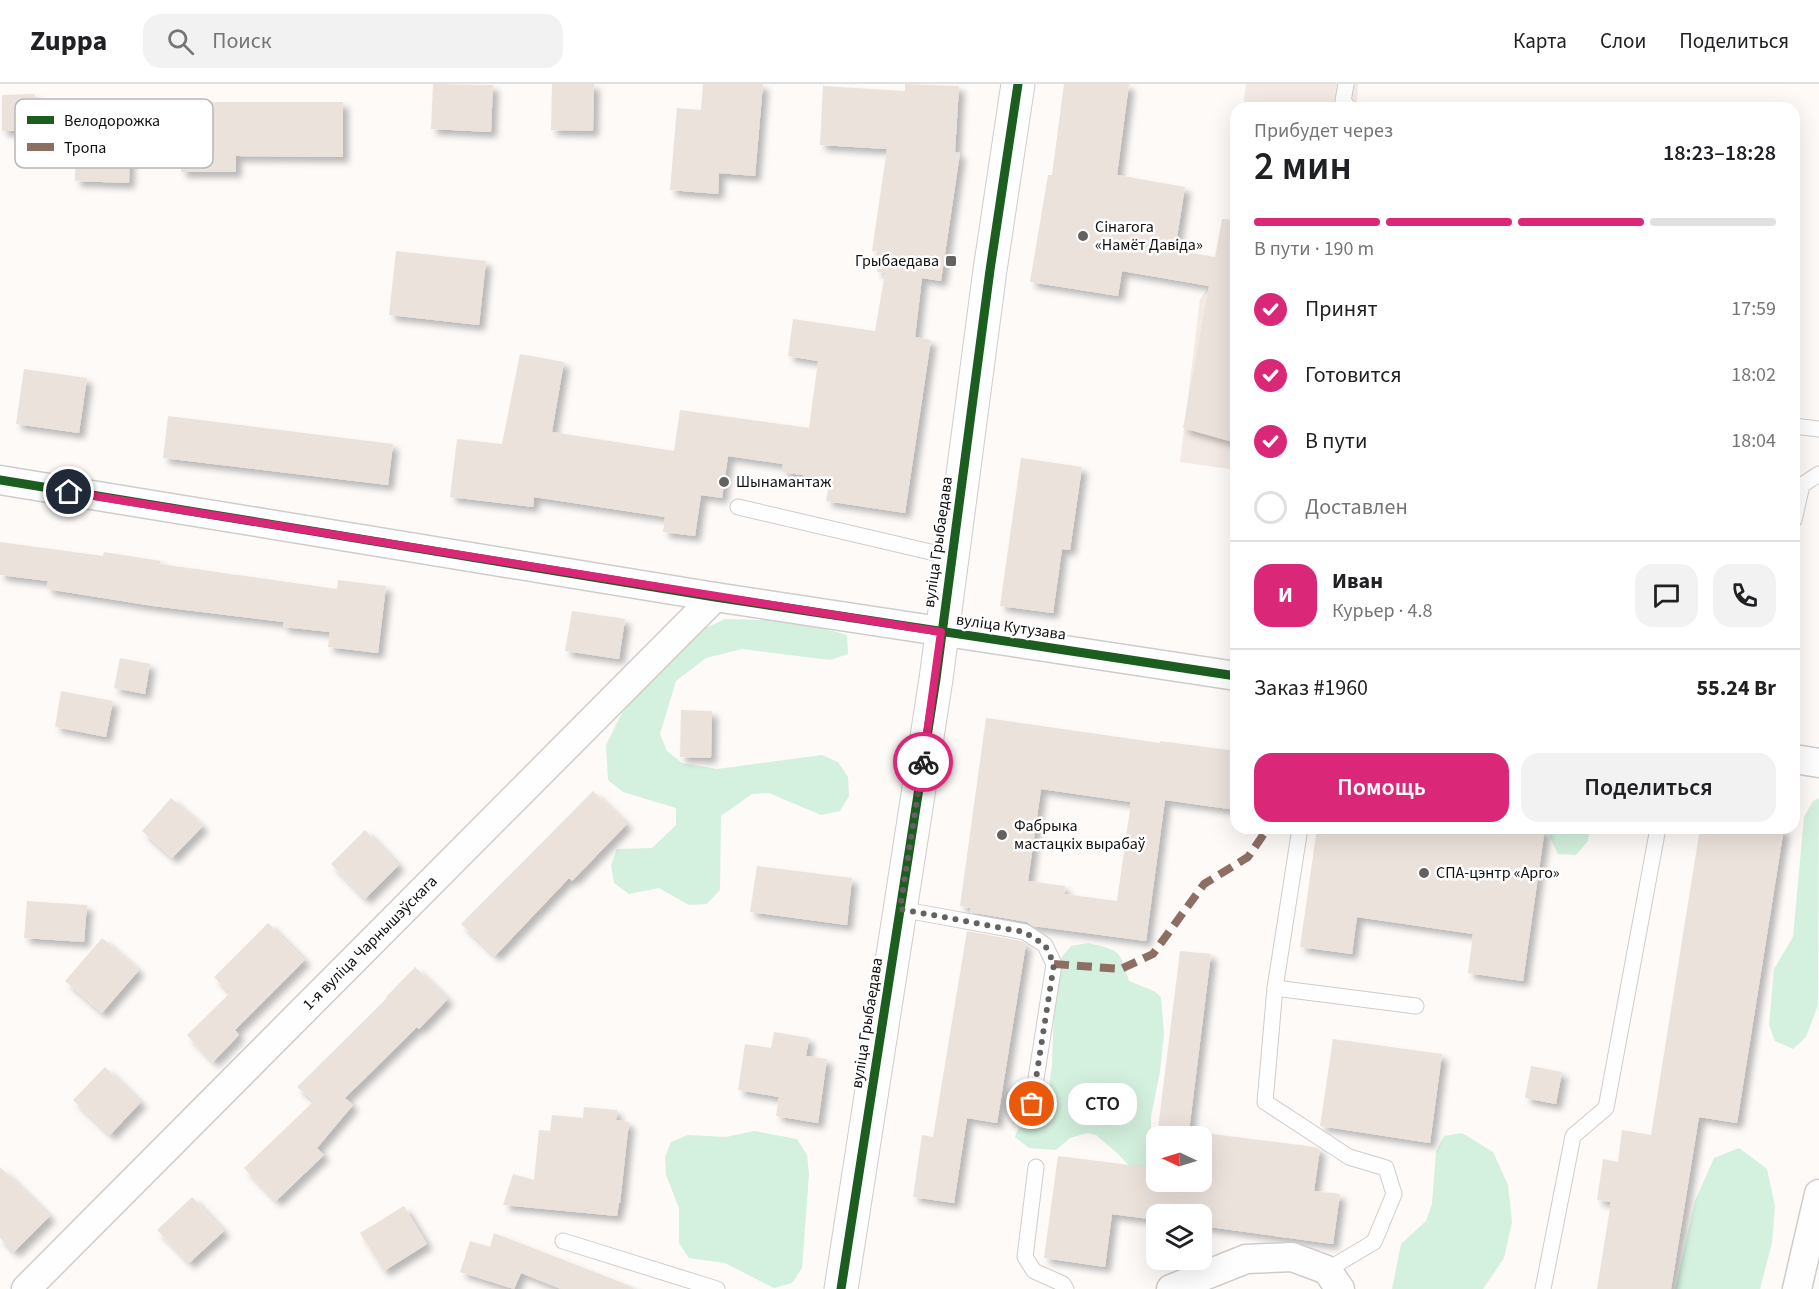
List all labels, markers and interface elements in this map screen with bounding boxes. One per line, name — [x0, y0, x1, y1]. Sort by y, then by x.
search box — [143, 14, 563, 68]
text: Zuppa — [30, 21, 107, 61]
icon: search — [164, 25, 197, 58]
text: Поиск — [212, 25, 272, 57]
text: Карта — [1513, 26, 1567, 56]
text: Слои — [1600, 26, 1646, 56]
text: Поделиться — [1679, 26, 1789, 56]
legend — [15, 99, 213, 168]
text: Велодорожка — [64, 110, 160, 132]
text: Прибудет через — [1254, 117, 1393, 145]
text: Тропа — [64, 137, 106, 159]
text: 18:23–18:28 — [1663, 137, 1776, 169]
text: 2 мин — [1254, 139, 1352, 195]
place label: Сінагога «Намёт Давіда» — [1095, 216, 1203, 256]
marker: Сінагога «Намёт Давіда» — [1076, 229, 1090, 243]
text: В пути · 190 m — [1254, 235, 1374, 263]
place label: Грыбаедава — [855, 250, 939, 272]
marker: Грыбаедава — [944, 254, 958, 268]
icon: check — [1254, 293, 1287, 326]
text: Принят — [1305, 293, 1378, 325]
text: 17:59 — [1731, 295, 1776, 323]
icon: check — [1254, 359, 1287, 392]
text: Готовится — [1305, 359, 1402, 391]
text: 18:02 — [1731, 361, 1776, 389]
icon: check — [1254, 425, 1287, 458]
text: В пути — [1305, 425, 1367, 457]
text: 18:04 — [1731, 427, 1776, 455]
pin — [43, 466, 94, 517]
place label: Шынамантаж — [736, 471, 831, 493]
icon: home — [52, 475, 85, 508]
marker: Шынамантаж — [717, 475, 731, 489]
street label: вуліца Грыбаедава — [918, 475, 958, 609]
text: Доставлен — [1305, 491, 1408, 523]
button: chat — [1635, 564, 1698, 627]
button: phone — [1713, 564, 1776, 627]
text: Иван — [1332, 565, 1383, 597]
text: И — [1278, 579, 1293, 611]
text: Курьер · 4.8 — [1332, 597, 1432, 625]
street label: вуліца Кутузава — [955, 608, 1067, 646]
text: Заказ #1960 — [1254, 672, 1368, 704]
text: 55.24 Br — [1696, 672, 1776, 704]
courier — [893, 732, 953, 792]
icon: bike — [907, 746, 940, 779]
button: Помощь — [1254, 753, 1509, 822]
button: Поделиться — [1521, 753, 1776, 822]
place label: Фабрыка мастацкіх вырабаў — [1014, 815, 1146, 855]
marker: Фабрыка мастацкіх вырабаў — [995, 828, 1009, 842]
place label: СПА-цэнтр «Арго» — [1436, 862, 1560, 884]
marker: СПА-цэнтр «Арго» — [1417, 866, 1431, 880]
street label: 1-я вуліца Чарнышэўскага — [298, 871, 442, 1015]
street label: вуліца Грыбаедава — [846, 956, 888, 1090]
pin — [1006, 1078, 1057, 1129]
callout: СТО — [1068, 1083, 1137, 1125]
icon: bag — [1015, 1087, 1048, 1120]
text: СТО — [1085, 1090, 1120, 1118]
north arrow — [1146, 1126, 1212, 1192]
map controls — [1146, 1126, 1212, 1270]
button: layers — [1146, 1204, 1212, 1270]

